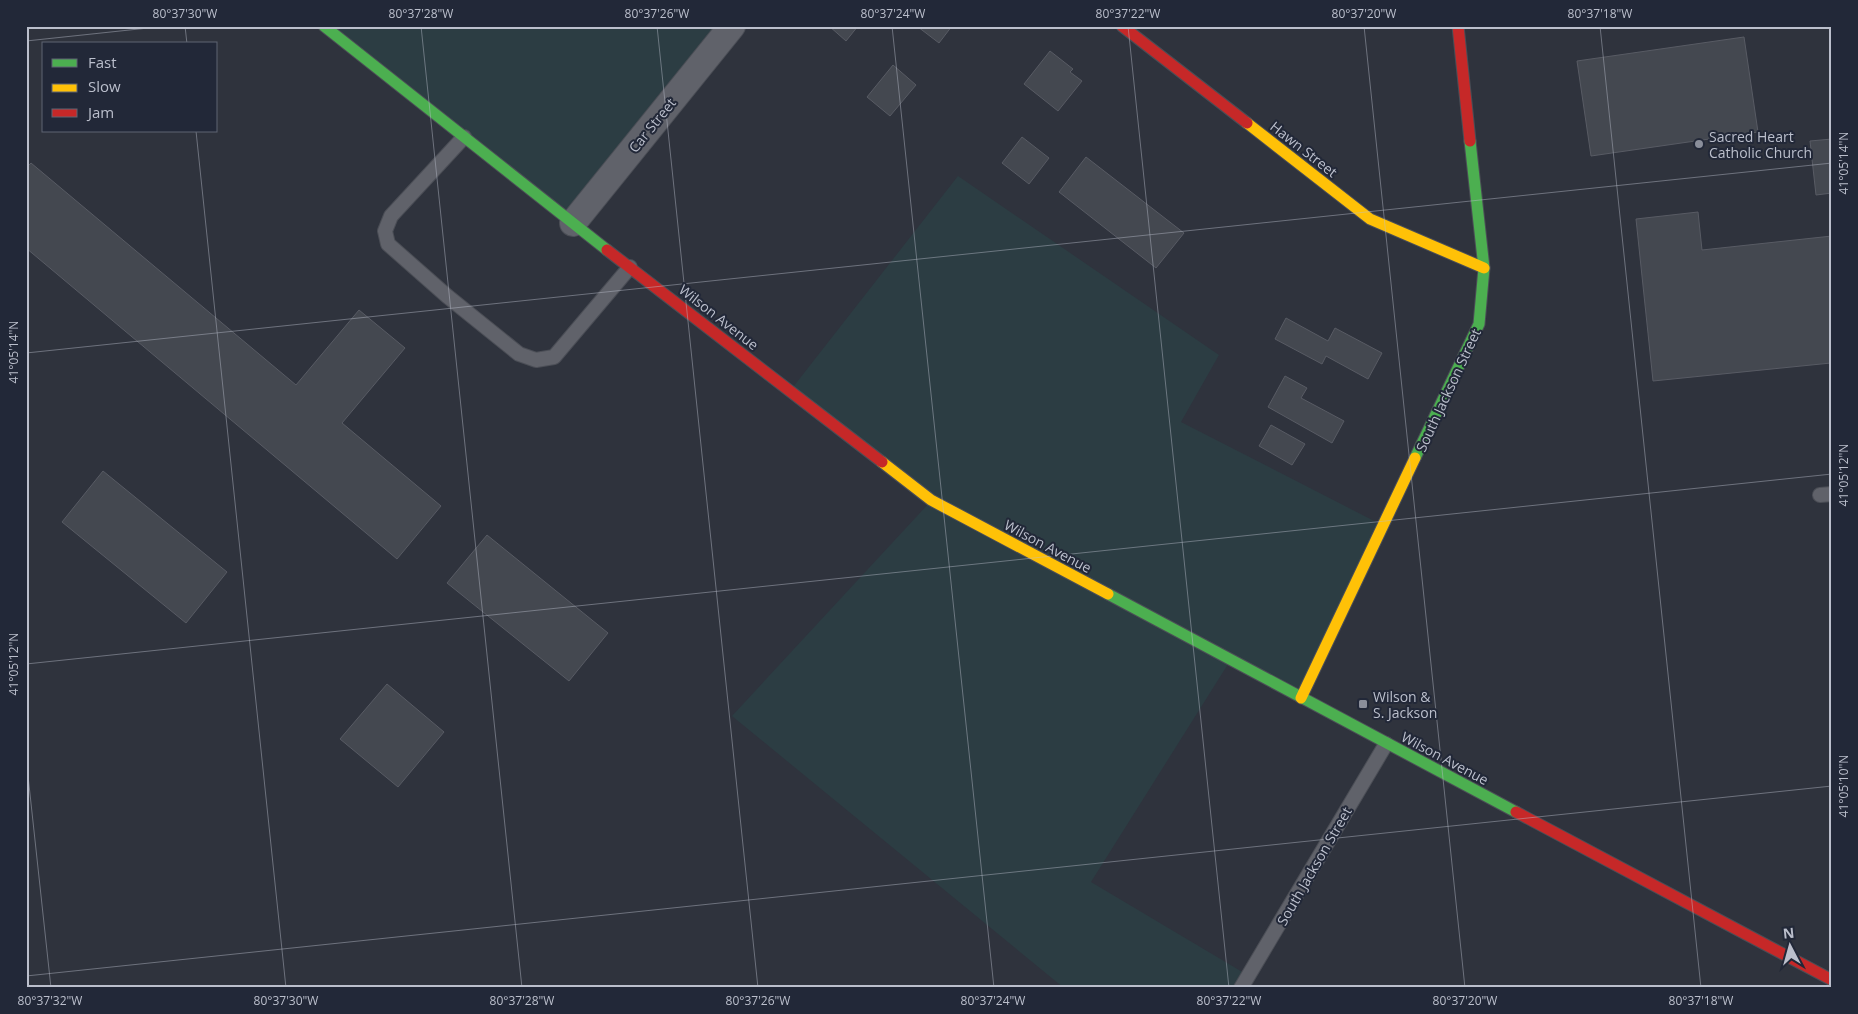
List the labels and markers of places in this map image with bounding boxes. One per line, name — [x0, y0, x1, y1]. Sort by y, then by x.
place label: Sacred Heart Catholic Church — [1709, 127, 1812, 162]
marker: Sacred Heart Catholic Church — [1693, 138, 1705, 150]
place label: Wilson & S. Jackson — [1373, 687, 1437, 722]
marker: Wilson & S. Jackson — [1357, 698, 1369, 710]

